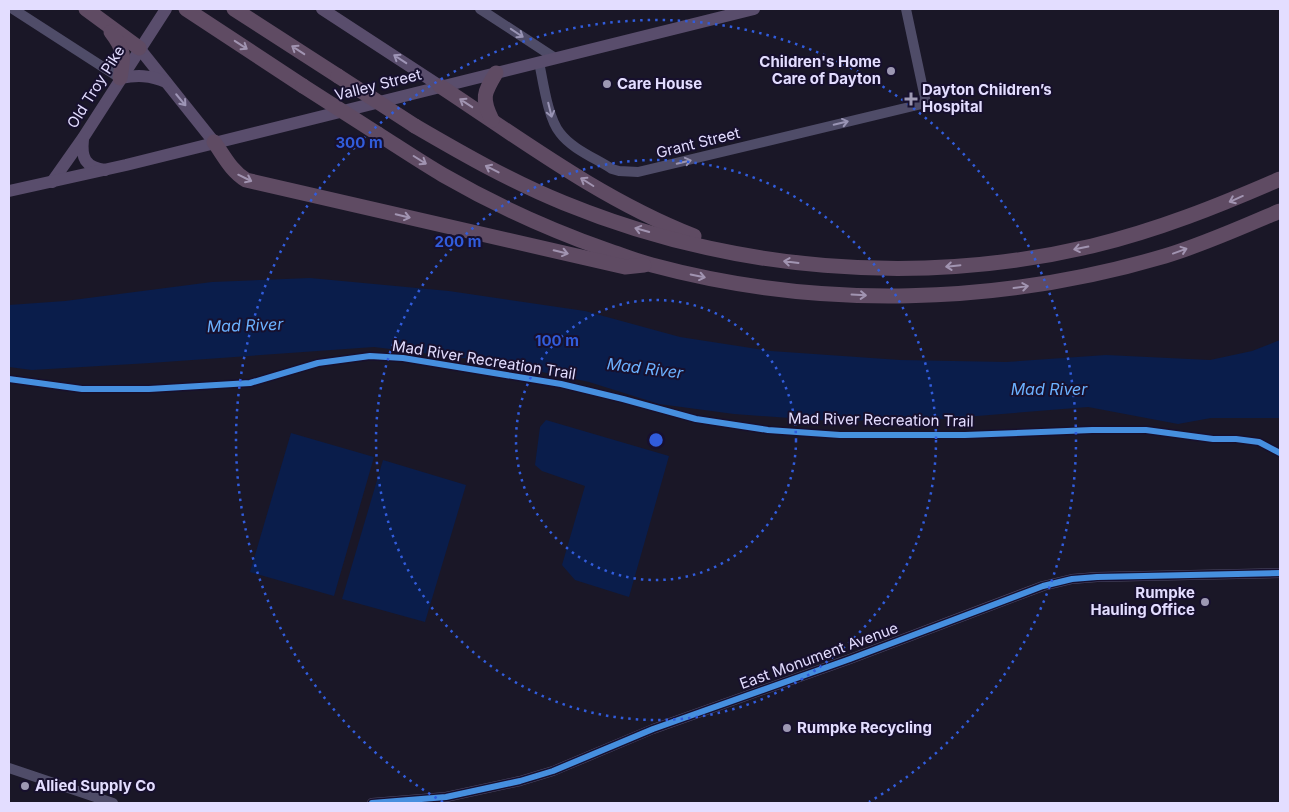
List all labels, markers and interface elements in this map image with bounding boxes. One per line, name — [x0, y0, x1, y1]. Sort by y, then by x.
one-way arrow — [510, 29, 524, 39]
one-way arrow — [234, 40, 248, 50]
street label: Old Troy Pike — [63, 42, 129, 132]
one-way arrow — [291, 45, 305, 55]
place label: Children's Home Care of Dayton — [759, 52, 881, 88]
one-way arrow — [393, 54, 407, 64]
street label: Valley Street — [333, 65, 423, 104]
marker: Children's Home Care of Dayton — [885, 65, 897, 77]
place label: Care House — [617, 74, 702, 93]
marker: Care House — [601, 78, 613, 90]
place label: Dayton Children’s Hospital — [922, 80, 1052, 116]
marker: Dayton Children’s Hospital — [904, 92, 918, 106]
one-way arrow — [175, 93, 186, 106]
one-way arrow — [459, 98, 473, 108]
one-way arrow — [546, 101, 555, 117]
one-way arrow — [833, 118, 849, 127]
street label: Grant Street — [654, 123, 742, 162]
text: 300 m — [335, 133, 383, 152]
one-way arrow — [412, 155, 426, 165]
one-way arrow — [675, 157, 691, 166]
one-way arrow — [485, 164, 500, 173]
one-way arrow — [237, 174, 252, 184]
one-way arrow — [580, 177, 594, 187]
one-way arrow — [1229, 194, 1244, 204]
one-way arrow — [394, 212, 410, 221]
one-way arrow — [635, 225, 651, 234]
text: 200 m — [435, 232, 481, 251]
one-way arrow — [1074, 244, 1090, 253]
one-way arrow — [1171, 246, 1187, 255]
one-way arrow — [553, 248, 569, 257]
one-way arrow — [783, 257, 799, 267]
one-way arrow — [945, 261, 961, 271]
one-way arrow — [690, 271, 706, 281]
one-way arrow — [1013, 282, 1029, 292]
one-way arrow — [851, 290, 867, 299]
water label: Mad River — [206, 314, 285, 336]
text: 100 m — [535, 331, 579, 350]
street label: Mad River Recreation Trail — [391, 336, 577, 383]
water label: Mad River — [606, 353, 685, 383]
water label: Mad River — [1011, 379, 1088, 399]
street label: Mad River Recreation Trail — [788, 408, 974, 431]
centre of rings — [647, 431, 665, 449]
place label: Rumpke Hauling Office — [1090, 583, 1195, 619]
marker: Rumpke Hauling Office — [1199, 596, 1211, 608]
street label: East Monument Avenue — [737, 618, 901, 693]
place label: Rumpke Recycling — [797, 718, 932, 737]
marker: Rumpke Recycling — [781, 722, 793, 734]
place label: Allied Supply Co — [35, 776, 156, 795]
marker: Allied Supply Co — [19, 780, 31, 792]

